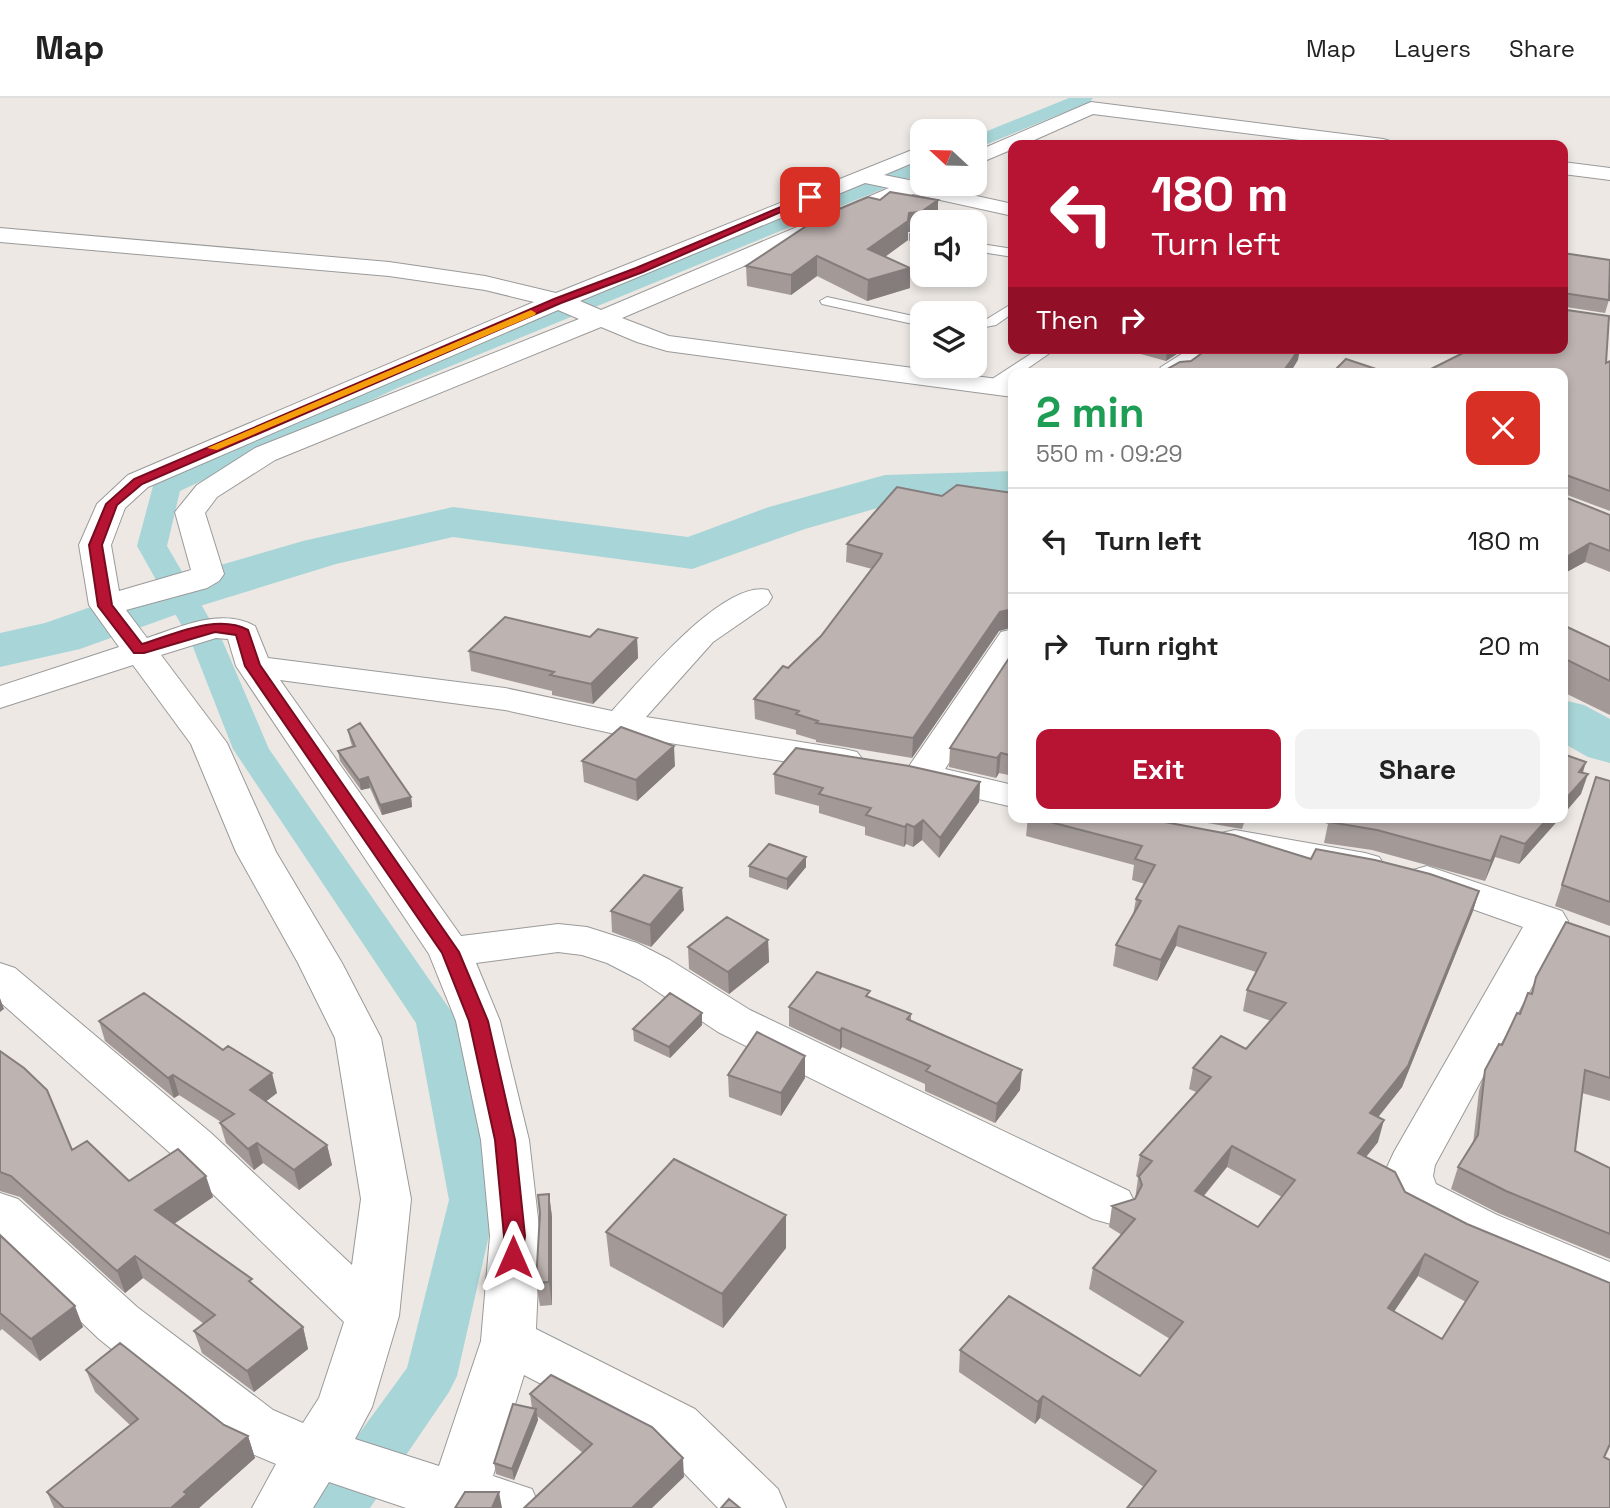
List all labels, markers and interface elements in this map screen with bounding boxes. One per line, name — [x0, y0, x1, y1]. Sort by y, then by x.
text: Map — [35, 27, 104, 69]
text: Map — [1306, 33, 1356, 64]
text: Layers — [1394, 33, 1471, 64]
text: Share — [1509, 33, 1575, 64]
north arrow — [910, 119, 987, 196]
map controls — [910, 119, 987, 378]
text: 180 m — [1151, 163, 1289, 225]
pin — [780, 167, 840, 227]
icon: left — [1036, 168, 1127, 259]
icon: arrive — [791, 178, 829, 216]
button: sound — [910, 210, 987, 287]
text: Turn left — [1151, 224, 1281, 264]
button: layers — [910, 301, 987, 378]
icon: right — [1113, 301, 1151, 339]
text: Then — [1036, 303, 1099, 337]
text: 2 min — [1036, 386, 1145, 439]
button: close — [1466, 391, 1540, 465]
text: 550 m · 09:29 — [1036, 439, 1183, 469]
icon: left — [1036, 522, 1074, 560]
text: Turn left — [1095, 524, 1202, 558]
text: 180 m — [1467, 524, 1540, 558]
icon: right — [1036, 627, 1074, 665]
text: Turn right — [1095, 629, 1219, 663]
text: 20 m — [1479, 629, 1540, 663]
button: Exit — [1036, 729, 1281, 809]
button: Share — [1295, 729, 1540, 809]
position arrow — [476, 1220, 550, 1294]

